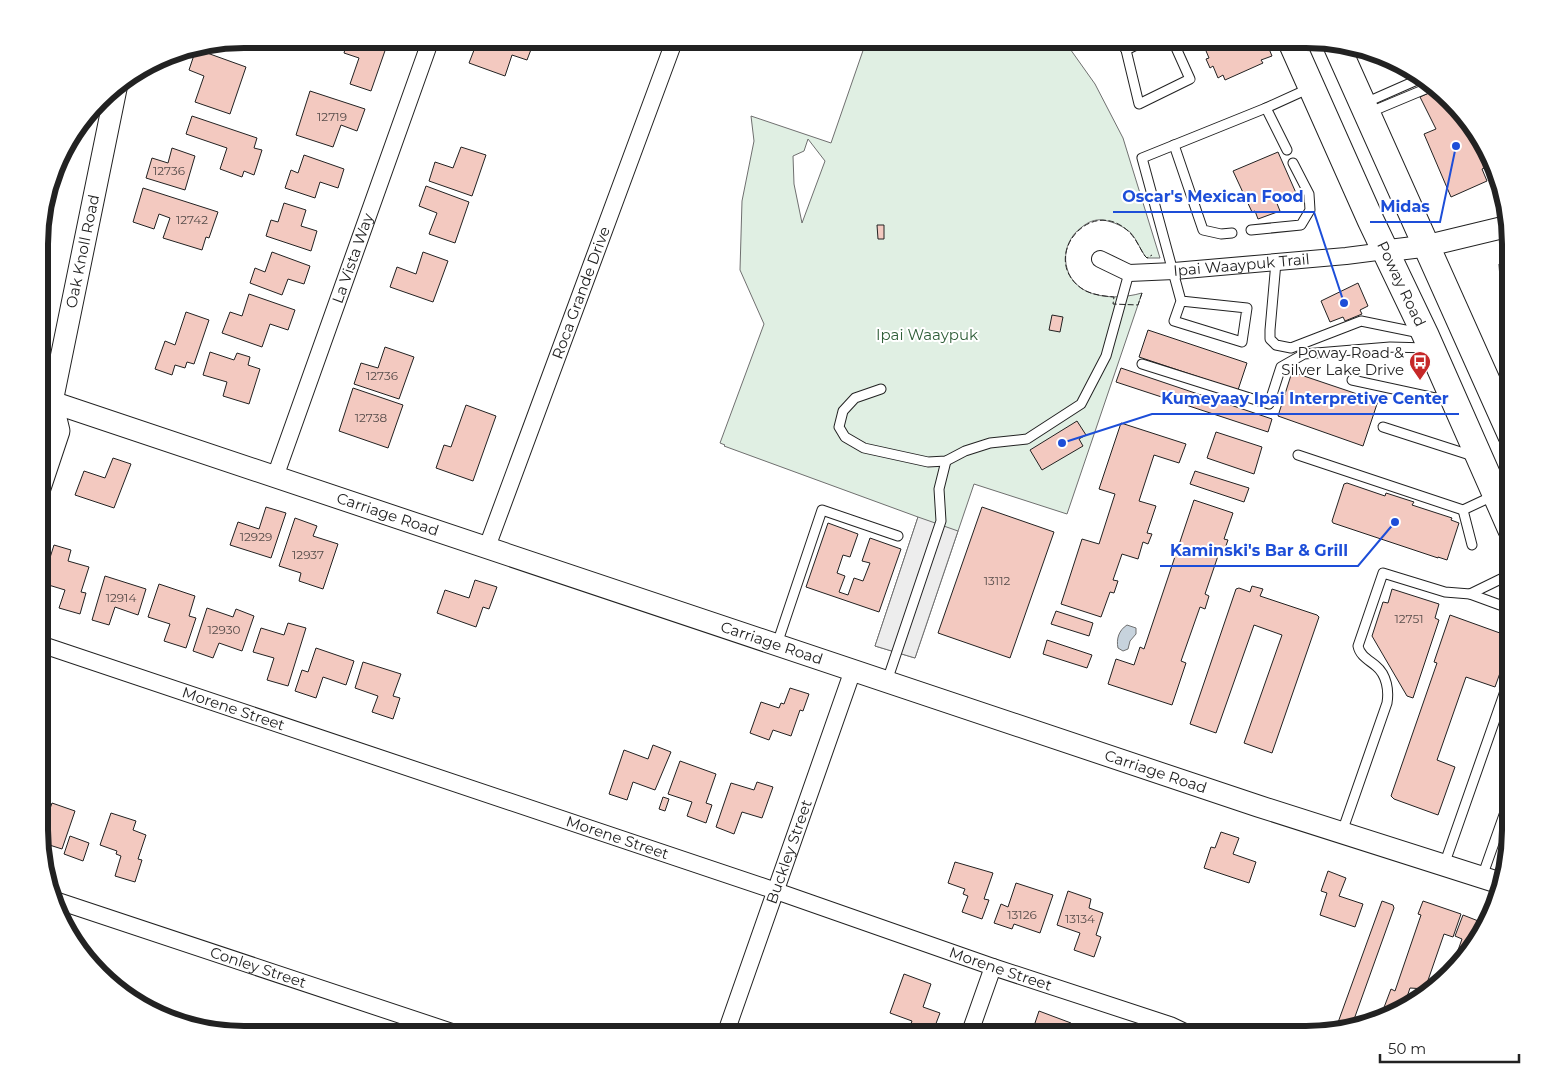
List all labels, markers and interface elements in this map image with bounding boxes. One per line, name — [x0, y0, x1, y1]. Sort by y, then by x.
house number: 12719 — [317, 109, 347, 124]
house number: 12736 — [153, 163, 185, 178]
callout: Oscar's Mexican Food — [1113, 181, 1314, 212]
text: Oscar's Mexican Food — [1122, 187, 1304, 206]
callout: Midas — [1370, 191, 1440, 222]
street label: Oak Knoll Road — [61, 193, 103, 310]
text: Midas — [1380, 197, 1430, 216]
street label: La Vista Way — [328, 210, 377, 306]
house number: 12742 — [176, 212, 208, 227]
street label: Roca Grande Drive — [547, 224, 614, 362]
street label: Poway Road — [1373, 238, 1430, 330]
street label: Ipai Waaypuk Trail — [1172, 249, 1310, 280]
park label: Ipai Waaypuk — [876, 325, 978, 344]
place label: Poway Road & Silver Lake Drive — [1281, 343, 1404, 379]
bus stop icon: Poway Road & Silver Lake Drive — [1408, 350, 1432, 381]
house number: 12736 — [366, 368, 398, 383]
callout: Kumeyaay Ipai Interpretive Center — [1152, 383, 1459, 414]
text: Kumeyaay Ipai Interpretive Center — [1161, 389, 1449, 408]
house number: 12738 — [355, 410, 388, 425]
street label: Carriage Road — [334, 488, 441, 540]
house number: 12929 — [240, 529, 272, 544]
callout: Kaminski's Bar & Grill — [1160, 535, 1358, 566]
text: Kaminski's Bar & Grill — [1170, 541, 1348, 560]
house number: 12937 — [292, 547, 324, 562]
house number: 13112 — [984, 573, 1010, 588]
house number: 12914 — [106, 590, 136, 605]
house number: 12751 — [1394, 611, 1424, 626]
street label: Carriage Road — [718, 617, 825, 669]
house number: 12930 — [207, 622, 241, 637]
street label: Morene Street — [180, 682, 287, 734]
street label: Carriage Road — [1102, 745, 1209, 797]
street label: Buckley Street — [762, 797, 816, 906]
street label: Morene Street — [564, 811, 671, 863]
house number: 13126 — [1007, 907, 1037, 922]
house number: 13134 — [1065, 911, 1095, 926]
street label: Conley Street — [208, 942, 309, 992]
street label: Morene Street — [947, 942, 1054, 995]
scale bar — [1380, 1032, 1519, 1064]
text: 50 m — [1388, 1039, 1426, 1058]

